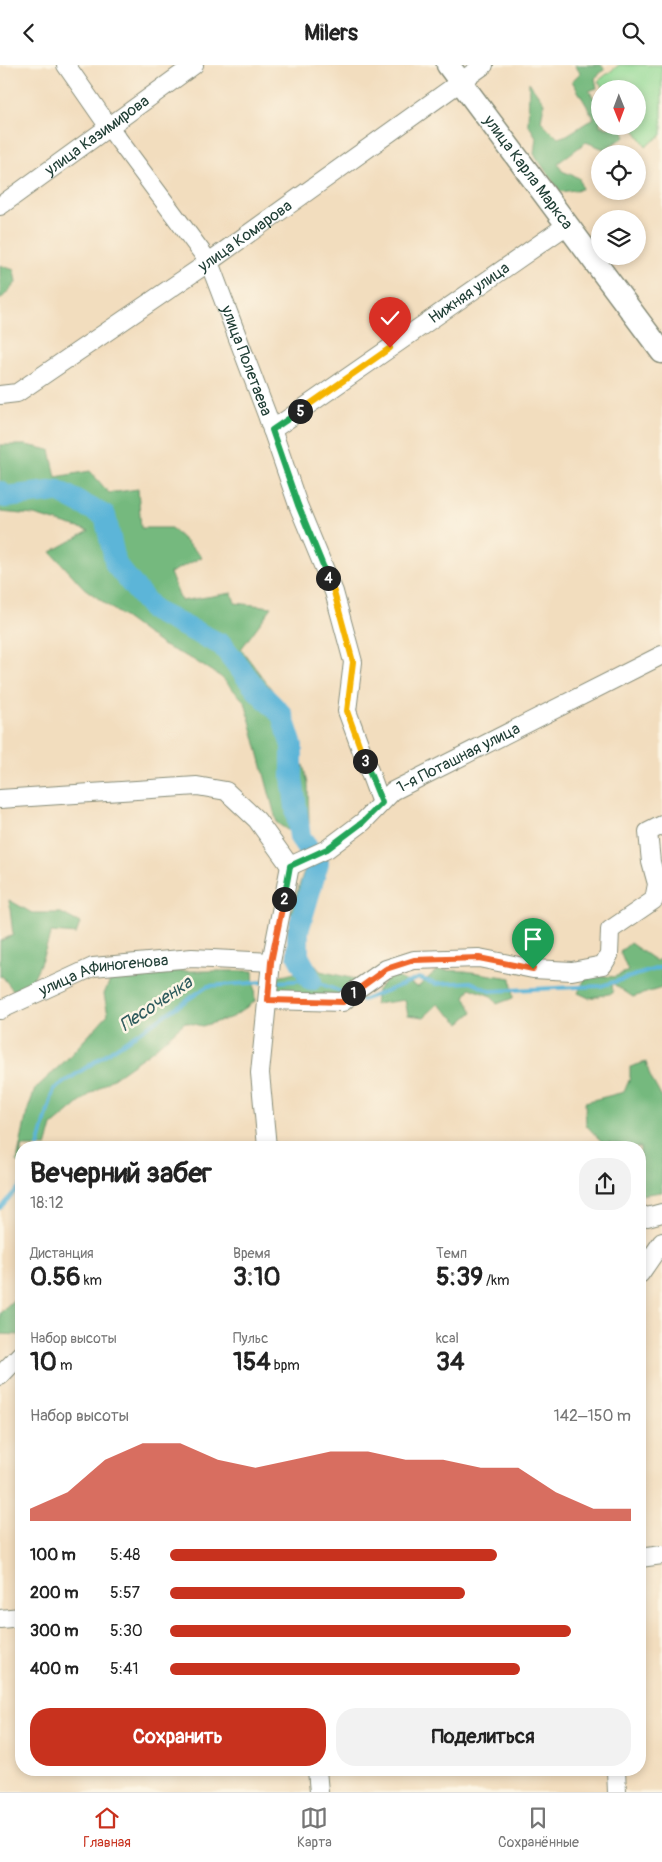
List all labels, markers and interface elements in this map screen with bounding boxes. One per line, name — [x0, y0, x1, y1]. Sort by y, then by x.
icon: back — [15, 19, 43, 47]
text: Milers — [304, 19, 358, 47]
icon: search — [619, 19, 647, 47]
north arrow — [591, 80, 646, 135]
map controls — [591, 80, 646, 265]
street label: улица Казимирова — [40, 91, 153, 181]
street label: улица Карла Маркса — [478, 111, 577, 233]
button: locate — [591, 145, 646, 200]
street label: улица Комарова — [194, 196, 296, 277]
button: layers — [591, 210, 646, 265]
street label: Нижняя улица — [425, 258, 513, 328]
pin — [369, 297, 411, 348]
street label: улица Полетаева — [216, 302, 276, 419]
icon: check — [376, 304, 404, 332]
pin: 5 — [288, 399, 312, 423]
text: 5 — [297, 403, 304, 420]
pin: 4 — [316, 565, 340, 591]
text: 4 — [324, 570, 333, 587]
street label: 1-я Поташная улица — [393, 718, 523, 797]
pin: 3 — [352, 749, 378, 773]
text: 3 — [362, 753, 369, 770]
pin: 2 — [272, 887, 296, 911]
text: 2 — [281, 891, 288, 908]
pin — [512, 918, 554, 969]
icon: arrive — [519, 925, 547, 953]
street label: улица Афиногенова — [35, 950, 169, 1001]
water label: Песоченка — [115, 970, 198, 1037]
pin: 1 — [340, 981, 366, 1005]
text: 1 — [351, 985, 356, 1002]
text: Вечерний забег — [30, 1156, 212, 1191]
button: share — [579, 1158, 631, 1210]
text: 18:12 — [30, 1193, 64, 1213]
text: Дистанция — [30, 1245, 94, 1262]
text: Время — [233, 1245, 270, 1262]
text: Темп — [436, 1245, 467, 1262]
text: 0.56 — [30, 1262, 81, 1293]
text: 3:10 — [233, 1262, 280, 1293]
text: 5:39 — [436, 1262, 483, 1293]
text: km — [81, 1272, 102, 1289]
text: /km — [483, 1272, 509, 1289]
text: Набор высоты — [30, 1330, 117, 1347]
text: Пульс — [233, 1330, 268, 1347]
text: kcal — [436, 1330, 459, 1347]
text: 10 — [30, 1347, 57, 1378]
text: 154 — [233, 1347, 271, 1378]
text: 34 — [436, 1347, 464, 1378]
text: m — [57, 1357, 72, 1374]
text: bpm — [271, 1357, 300, 1374]
text: Набор высоты — [30, 1406, 129, 1426]
text: 142–150 m — [554, 1406, 631, 1426]
text: 100 m — [30, 1545, 76, 1565]
text: 5:48 — [110, 1545, 140, 1565]
text: 200 m — [30, 1583, 78, 1603]
text: 5:57 — [110, 1583, 140, 1603]
text: 300 m — [30, 1621, 78, 1641]
text: 5:30 — [110, 1621, 143, 1641]
text: 400 m — [30, 1659, 79, 1679]
text: 5:41 — [110, 1659, 138, 1679]
button: Сохранить — [30, 1708, 326, 1766]
button: Поделиться — [336, 1708, 631, 1766]
tab: Главная — [83, 1804, 131, 1851]
tab: Карта — [297, 1804, 332, 1851]
tab: Сохранённые — [498, 1804, 579, 1851]

